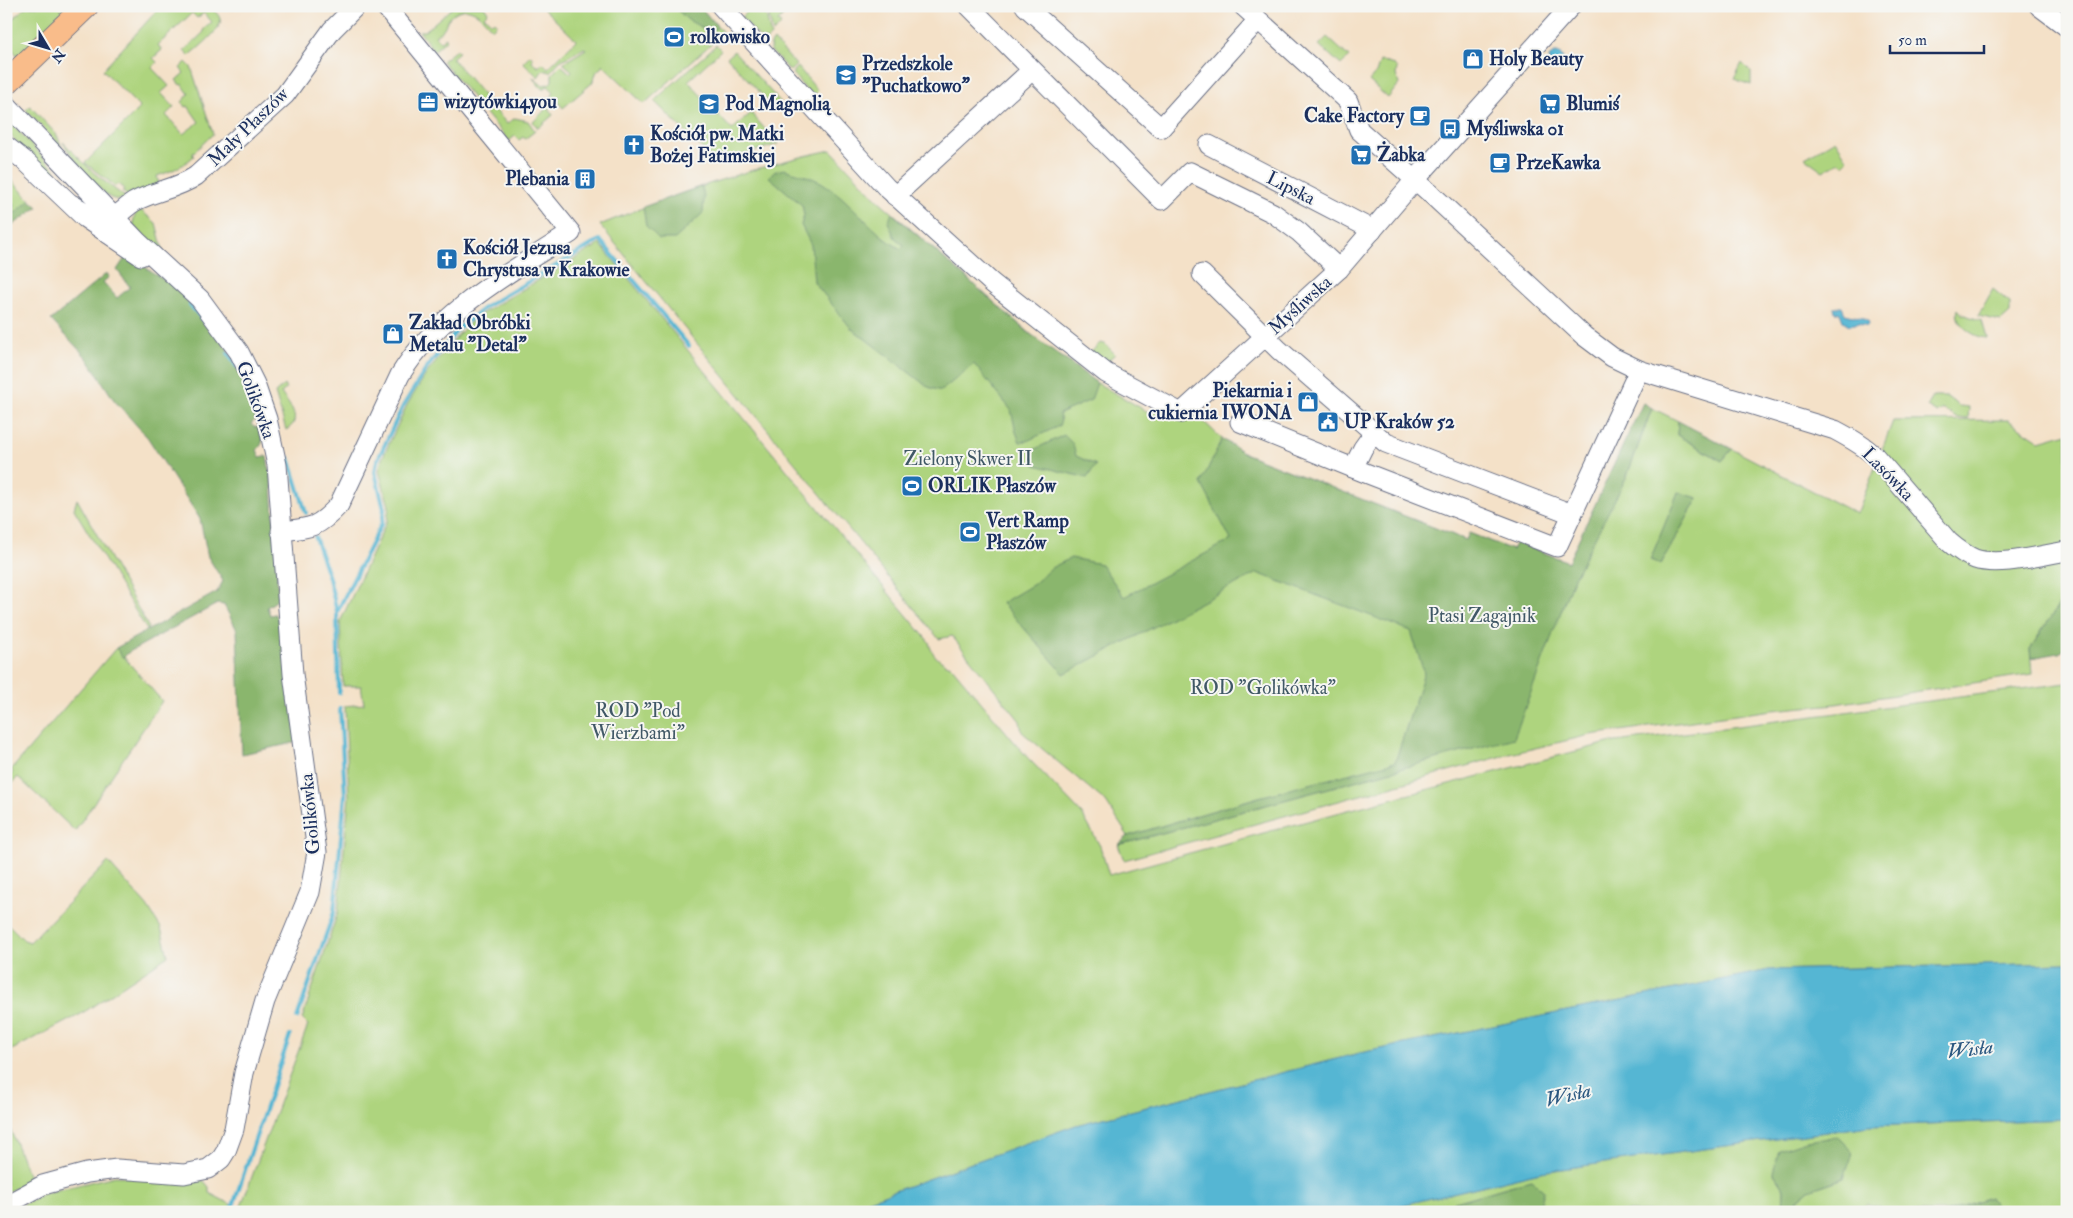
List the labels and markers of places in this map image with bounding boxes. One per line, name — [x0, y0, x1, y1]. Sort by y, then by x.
sports icon: rolkowisko — [662, 25, 686, 49]
place label: rolkowisko — [689, 25, 770, 49]
shop icon: Holy Beauty — [1461, 47, 1485, 71]
place label: Holy Beauty — [1489, 47, 1584, 72]
place label: Przedszkole "Puchatkowo" — [862, 52, 970, 98]
school or university icon: Przedszkole "Puchatkowo" — [834, 63, 858, 87]
office icon: wizytówki4you — [416, 90, 440, 114]
place label: wizytówki4you — [443, 90, 557, 115]
school or university icon: Pod Magnolią — [697, 92, 721, 116]
place label: Pod Magnolią — [725, 92, 832, 117]
supermarket icon: Blumiś — [1538, 92, 1562, 116]
place label: Blumiś — [1566, 92, 1621, 116]
place label: Cake Factory — [1304, 104, 1405, 129]
cafe icon: Cake Factory — [1408, 104, 1432, 128]
bus stop icon: Myśliwska 01 — [1438, 117, 1462, 141]
place label: Myśliwska 01 — [1465, 117, 1564, 142]
place label: Kościół pw. Matki Bożej Fatimskiej — [650, 122, 784, 168]
church icon: Kościół pw. Matki Bożej Fatimskiej — [622, 133, 646, 157]
place label: Żabka — [1377, 141, 1426, 167]
supermarket icon: Żabka — [1349, 143, 1373, 167]
cafe icon: PrzeKawka — [1488, 151, 1512, 175]
place label: PrzeKawka — [1516, 151, 1602, 175]
place label: Plebania — [505, 167, 570, 191]
building icon: Plebania — [573, 167, 597, 191]
place label: Kościół Jezusa Chrystusa w Krakowie — [463, 236, 629, 283]
church icon: Kościół Jezusa Chrystusa w Krakowie — [435, 247, 459, 271]
place label: Zakład Obróbki Metalu "Detal" — [408, 311, 530, 357]
shop icon: Zakład Obróbki Metalu "Detal" — [381, 322, 405, 346]
place label: Piekarnia i cukiernia IWONA — [1148, 379, 1293, 425]
shop icon: Piekarnia i cukiernia IWONA — [1296, 390, 1320, 414]
public building icon: UP Kraków 52 — [1316, 410, 1340, 434]
place label: UP Kraków 52 — [1344, 410, 1455, 434]
sports icon: ORLIK Płaszów — [900, 474, 924, 498]
place label: ORLIK Płaszów — [928, 474, 1057, 498]
place label: Vert Ramp Płaszów — [985, 509, 1069, 555]
sports icon: Vert Ramp Płaszów — [958, 520, 982, 544]

